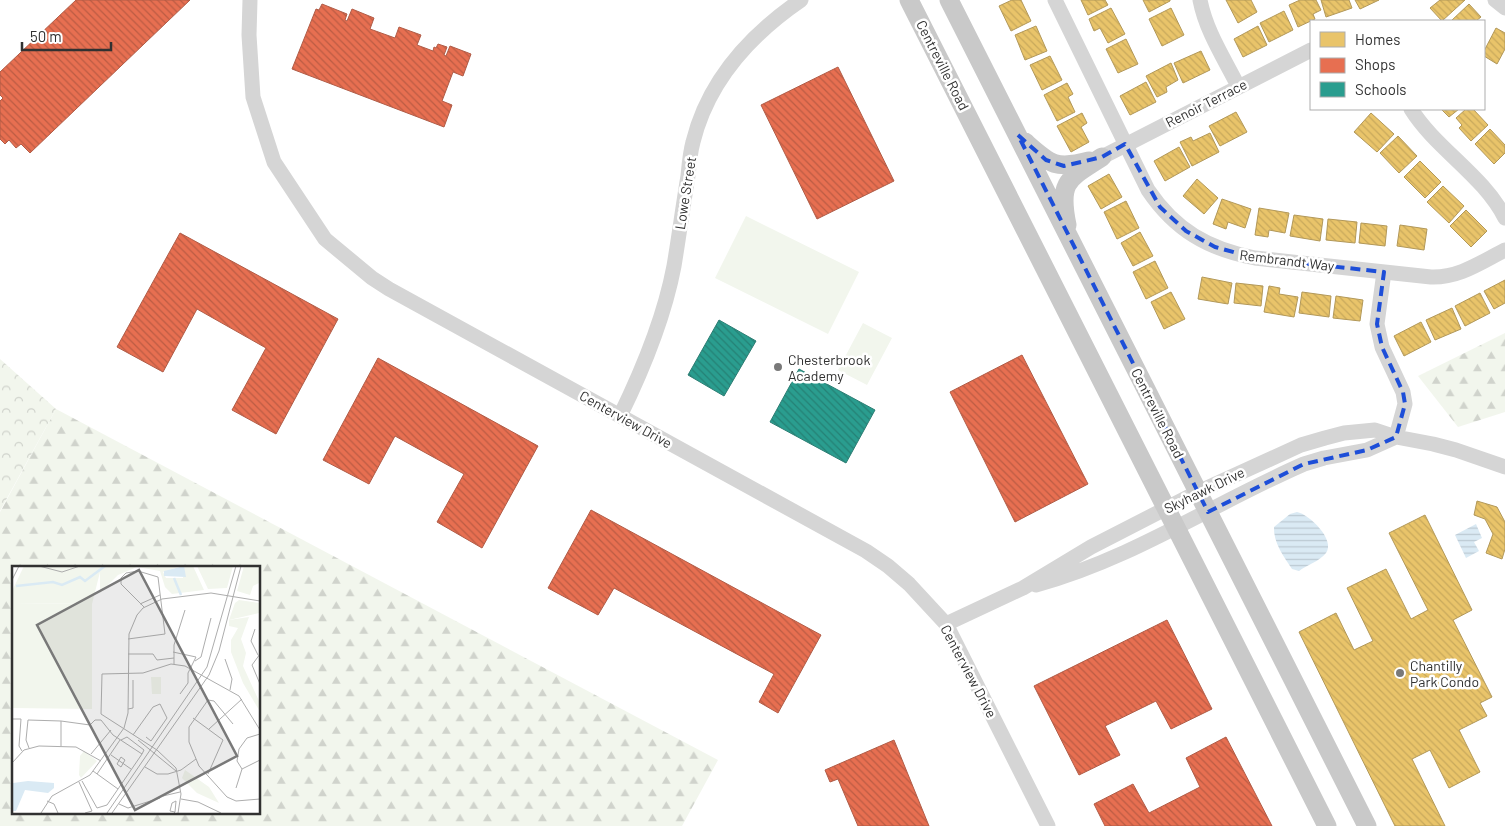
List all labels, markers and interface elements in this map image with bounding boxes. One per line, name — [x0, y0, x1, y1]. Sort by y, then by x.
street label: Centreville Road — [913, 17, 973, 113]
scale bar — [22, 20, 111, 52]
legend — [1310, 20, 1485, 110]
text: 50 m — [30, 27, 62, 45]
text: Homes — [1355, 30, 1400, 48]
text: Shops — [1355, 55, 1395, 73]
street label: Renoir Terrace — [1162, 75, 1250, 131]
text: Schools — [1355, 80, 1407, 98]
street label: Lowe Street — [671, 155, 699, 231]
street label: Rembrandt Way — [1239, 246, 1336, 274]
place label: Chesterbrook Academy — [788, 351, 870, 384]
marker: Chesterbrook Academy — [772, 361, 784, 373]
street label: Centreville Road — [1128, 365, 1188, 461]
street label: Centerview Drive — [577, 387, 675, 451]
street label: Skyhawk Drive — [1161, 463, 1247, 517]
inset map — [12, 566, 260, 814]
street label: Centerview Drive — [937, 622, 1001, 720]
place label: Chantilly Park Condo — [1410, 657, 1479, 690]
marker: Chantilly Park Condo — [1394, 667, 1406, 679]

